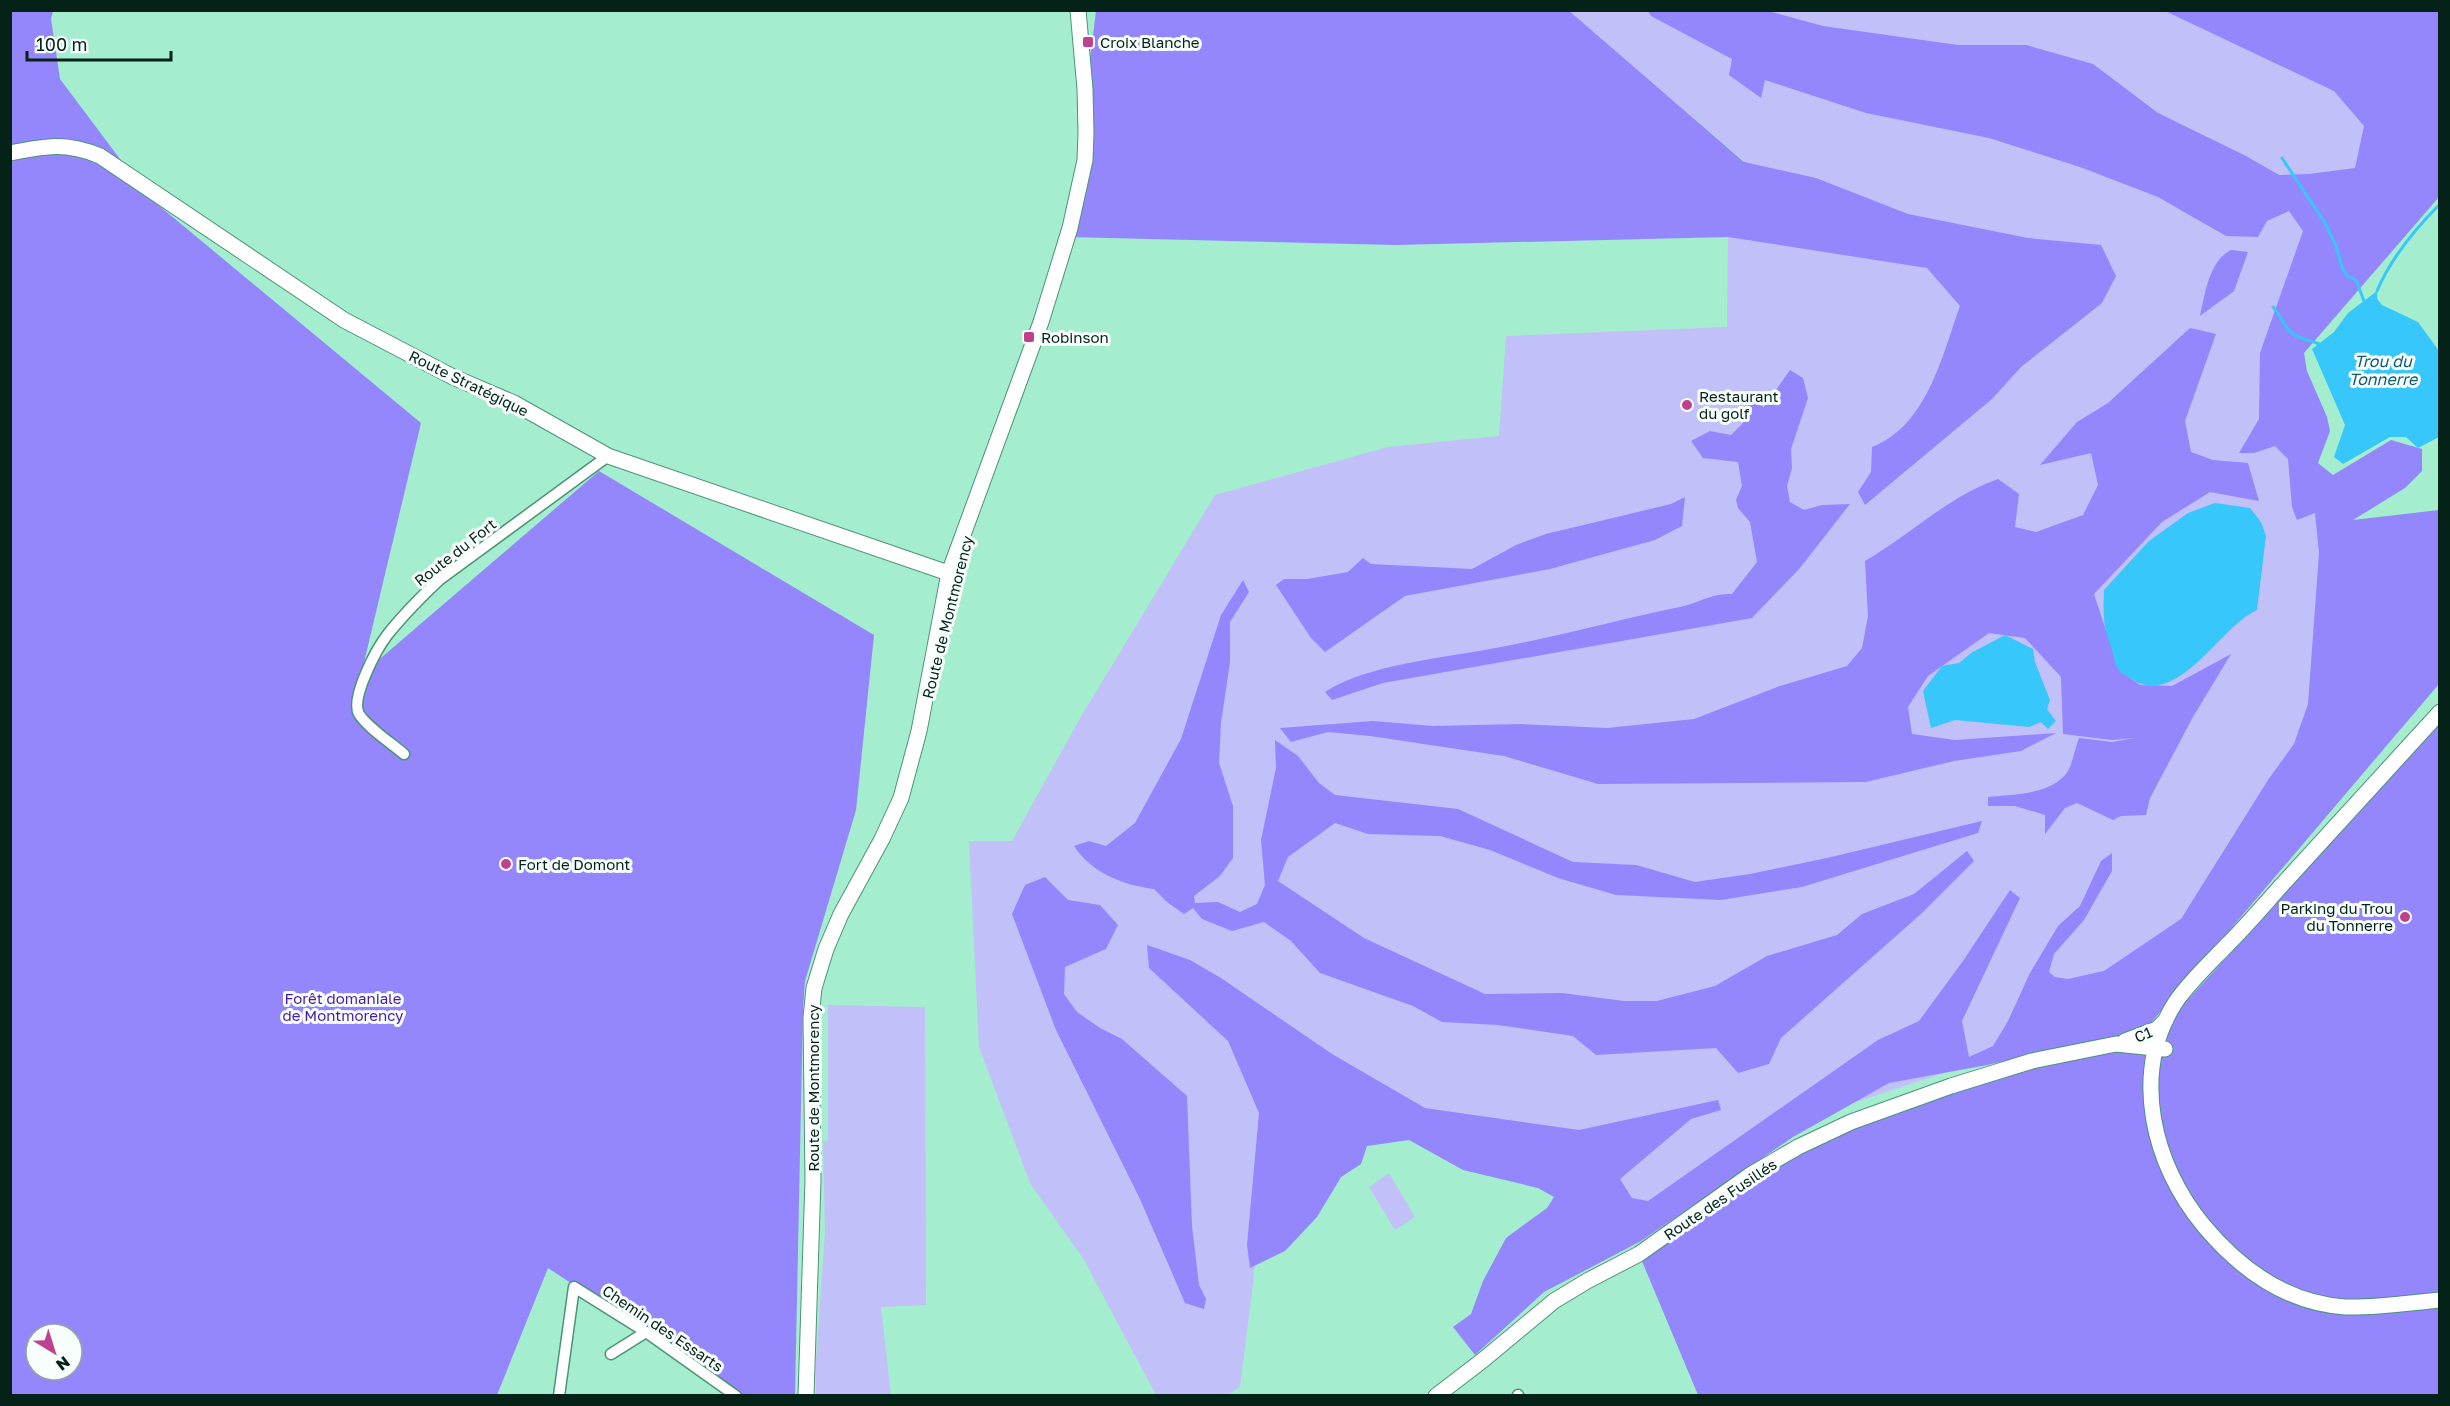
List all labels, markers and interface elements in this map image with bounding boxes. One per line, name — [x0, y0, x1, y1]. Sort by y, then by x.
scale bar — [27, 24, 171, 62]
text: 100 m — [36, 33, 87, 55]
place label: Croix Blanche — [1100, 33, 1200, 51]
marker: Croix Blanche — [1081, 35, 1095, 49]
place label: Robinson — [1041, 328, 1109, 346]
marker: Robinson — [1022, 330, 1036, 344]
street label: Route Stratégique — [406, 346, 532, 420]
water label: Trou du Tonnerre — [2349, 351, 2419, 389]
place label: Restaurant du golf — [1699, 387, 1779, 422]
marker: Restaurant du golf — [1680, 398, 1694, 412]
street label: Route du Fort — [411, 515, 499, 589]
street label: Route de Montmorency — [918, 533, 976, 700]
place label: Fort de Domont — [518, 855, 630, 873]
marker: Fort de Domont — [499, 857, 513, 871]
place label: Parking du Trou du Tonnerre — [2281, 899, 2393, 934]
marker: Parking du Trou du Tonnerre — [2398, 910, 2412, 924]
park label: Forêt domaniale de Montmorency — [283, 989, 404, 1024]
street label: Route de Montmorency — [804, 1004, 822, 1172]
street label: C1 — [2131, 1022, 2155, 1046]
street label: Route des Fusillés — [1660, 1155, 1780, 1243]
street label: Chemin des Essarts — [599, 1281, 727, 1375]
north arrow — [24, 1322, 84, 1382]
text: N — [52, 1352, 74, 1375]

